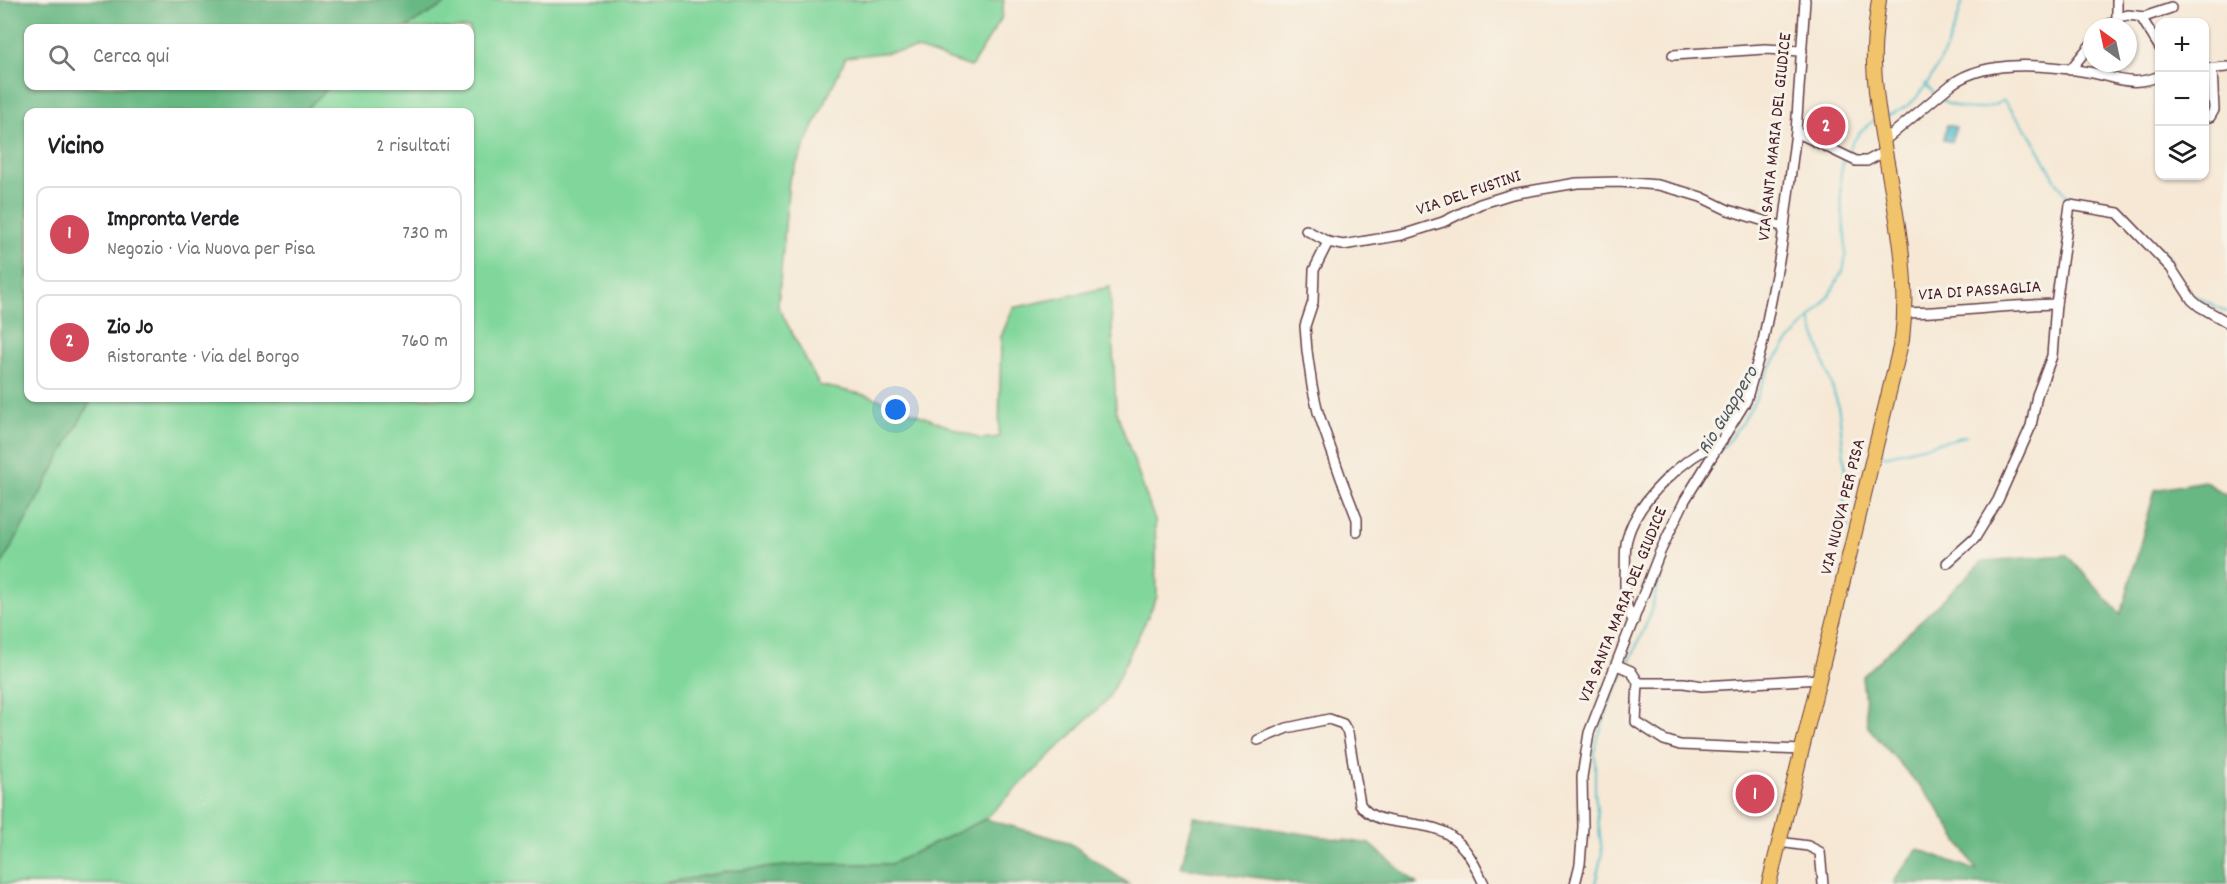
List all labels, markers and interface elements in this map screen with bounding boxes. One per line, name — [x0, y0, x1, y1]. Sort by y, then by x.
north arrow — [2083, 18, 2137, 72]
map controls — [2155, 18, 2209, 180]
button: + — [2155, 18, 2209, 72]
search box — [24, 24, 474, 90]
street label: VIA SANTA MARIA DEL GIUDICE — [1753, 32, 1799, 242]
icon: search — [45, 41, 78, 74]
text: Cerca qui — [93, 42, 169, 73]
button: − — [2155, 72, 2209, 126]
pin: 2 — [1806, 104, 1846, 148]
button: layers — [2155, 126, 2209, 180]
text: Vicino — [48, 129, 104, 166]
text: 2 risultati — [376, 133, 450, 161]
street label: VIA DEL FUSTINI — [1413, 164, 1525, 224]
text: Impronta Verde — [107, 205, 239, 236]
text: 1 — [67, 220, 72, 248]
text: 730 m — [402, 220, 448, 248]
text: Negozio · Via Nuova per Pisa — [107, 236, 315, 264]
street label: VIA DI PASSAGLIA — [1918, 275, 2042, 309]
text: Zio Jo — [107, 313, 153, 344]
text: 2 — [65, 328, 74, 356]
text: 760 m — [401, 328, 448, 356]
text: Ristorante · Via del Borgo — [107, 344, 299, 372]
water label: Rio Guappero — [1692, 361, 1767, 460]
your location — [881, 395, 910, 424]
street label: VIA NUOVA PER PISA — [1815, 436, 1873, 578]
street label: VIA SANTA MARIA DEL GIUDICE — [1573, 503, 1675, 707]
pin: 1 — [1736, 772, 1774, 816]

